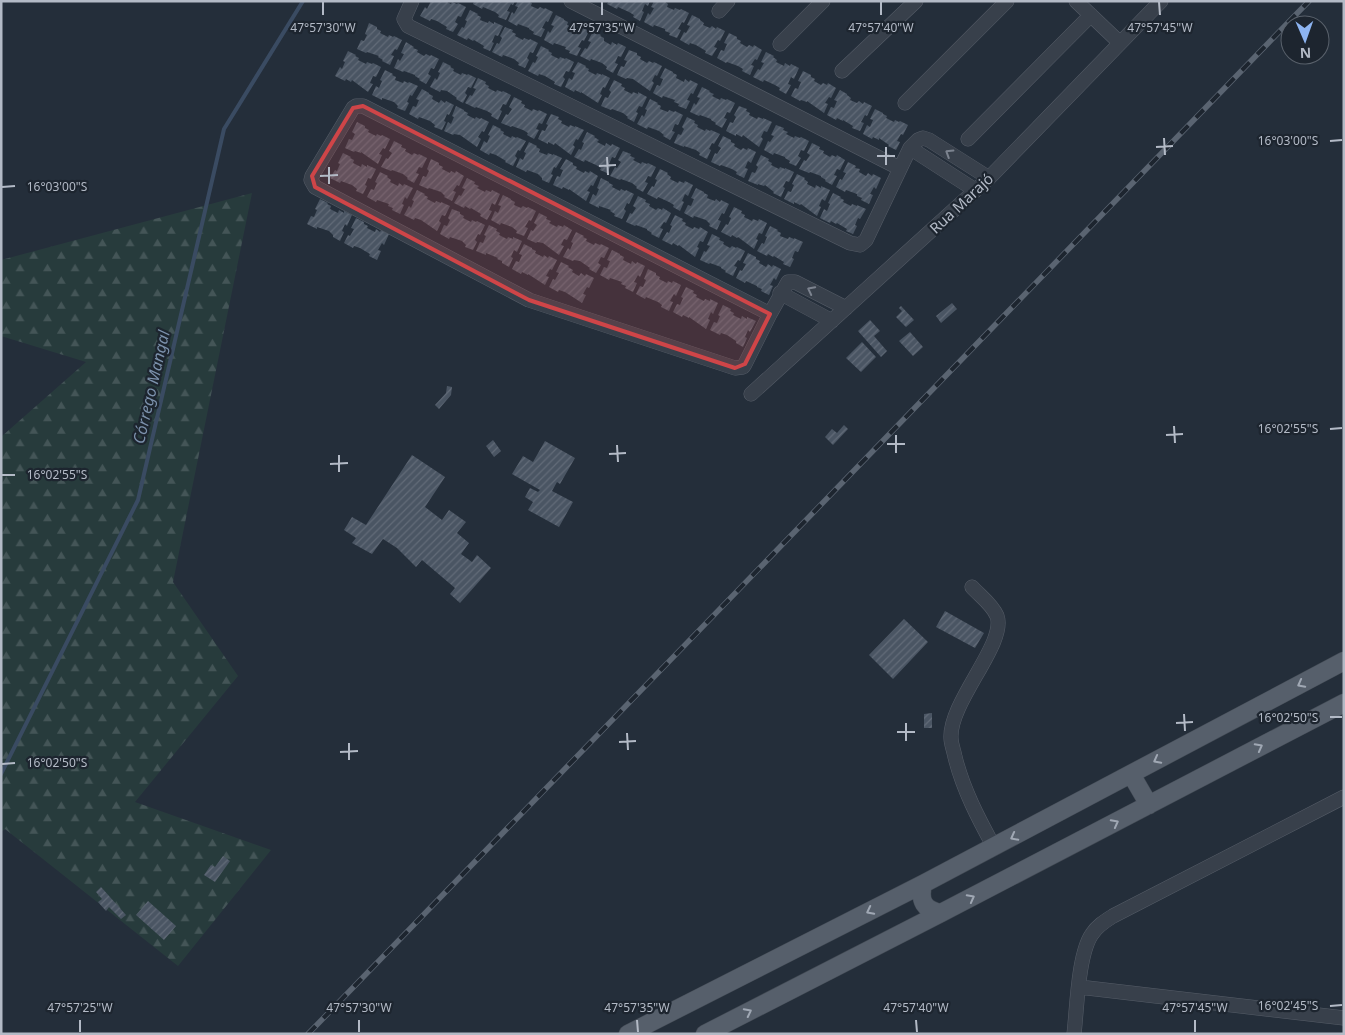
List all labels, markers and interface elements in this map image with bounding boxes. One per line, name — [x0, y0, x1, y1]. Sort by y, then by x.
north arrow — [1280, 15, 1330, 65]
text: 47°57'30"W — [290, 19, 356, 36]
text: 47°57'35"W — [569, 19, 635, 36]
text: 47°57'40"W — [848, 19, 914, 36]
text: 47°57'45"W — [1127, 19, 1193, 36]
text: N — [1299, 44, 1311, 63]
text: 16°03'00"S — [1258, 132, 1319, 149]
one-way arrow — [946, 149, 955, 159]
street label: Rua Marajó — [925, 168, 997, 238]
text: 16°03'00"S — [27, 178, 88, 195]
one-way arrow — [807, 286, 816, 296]
water label: Córrego Mangal — [127, 327, 175, 446]
text: 16°02'55"S — [1258, 420, 1319, 437]
text: 16°02'55"S — [27, 466, 88, 483]
one-way arrow — [1297, 678, 1306, 688]
text: 16°02'50"S — [1258, 709, 1319, 726]
one-way arrow — [1254, 743, 1263, 753]
text: 16°02'50"S — [27, 754, 88, 771]
one-way arrow — [1154, 754, 1163, 764]
one-way arrow — [1110, 819, 1119, 829]
one-way arrow — [1010, 830, 1019, 840]
one-way arrow — [966, 894, 975, 904]
one-way arrow — [866, 905, 875, 915]
text: 16°02'45"S — [1258, 997, 1319, 1014]
text: 47°57'25"W — [47, 999, 113, 1016]
text: 47°57'30"W — [326, 999, 392, 1016]
text: 47°57'35"W — [604, 999, 670, 1016]
text: 47°57'40"W — [883, 999, 949, 1016]
text: 47°57'45"W — [1162, 999, 1228, 1016]
one-way arrow — [743, 1008, 752, 1018]

